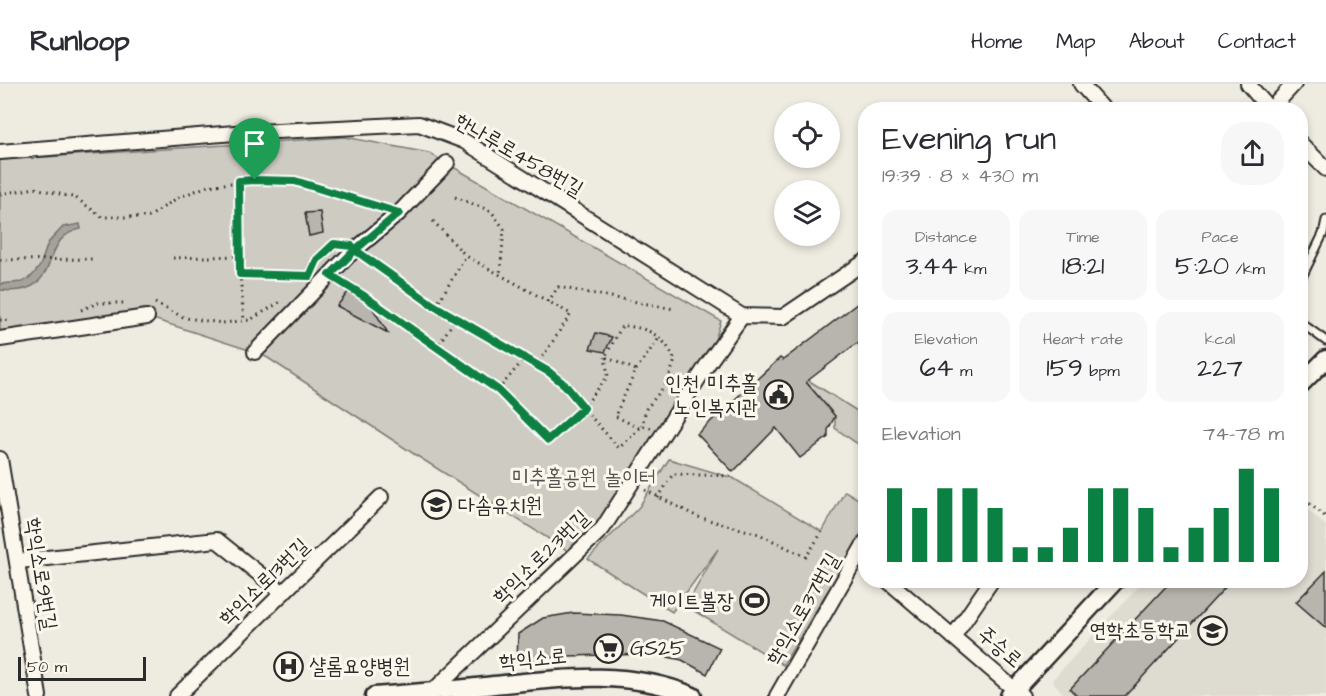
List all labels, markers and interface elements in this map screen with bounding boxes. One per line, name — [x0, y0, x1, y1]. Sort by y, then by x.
text: Runloop — [30, 22, 130, 61]
text: Home — [971, 27, 1023, 56]
text: Map — [1056, 27, 1096, 56]
text: About — [1129, 27, 1185, 56]
text: Contact — [1218, 27, 1296, 56]
map controls — [774, 102, 840, 246]
button: locate — [774, 102, 840, 168]
street label: 한나루로458번길 — [449, 106, 589, 204]
text: Evening run — [882, 116, 1056, 162]
pin — [229, 118, 280, 180]
button: share — [1221, 122, 1284, 185]
icon: arrive — [238, 127, 271, 160]
text: 19:39 · 8 × 430 m — [882, 162, 1038, 190]
button: layers — [774, 180, 840, 246]
text: Distance — [915, 226, 977, 248]
text: Time — [1066, 226, 1100, 248]
text: Pace — [1201, 226, 1239, 248]
text: 3.44 — [906, 248, 958, 284]
text: 18:21 — [1062, 248, 1104, 284]
text: 5:20 — [1175, 248, 1229, 284]
text: km — [958, 258, 986, 280]
text: /km — [1229, 258, 1265, 280]
text: Elevation — [915, 328, 977, 350]
text: Heart rate — [1043, 328, 1123, 350]
text: kcal — [1205, 328, 1235, 350]
text: 64 — [920, 350, 954, 386]
text: 159 — [1046, 350, 1083, 386]
text: 227 — [1197, 350, 1243, 386]
text: m — [954, 360, 972, 382]
text: bpm — [1083, 360, 1120, 382]
place label: 인천 미추홀 노인복지관 — [665, 369, 758, 422]
public building icon: 인천 미추홀 노인복지관 — [763, 379, 795, 411]
text: Elevation — [882, 420, 961, 448]
text: 74–78 m — [1203, 420, 1284, 448]
park label: 미추홀공원 놀이터 — [512, 463, 656, 492]
school or university icon: 다솜유치원 — [421, 489, 453, 521]
place label: 다솜유치원 — [458, 491, 543, 520]
street label: 학익소로23번길 — [486, 503, 596, 611]
street label: 학익소로9번길 — [18, 516, 64, 632]
street label: 학익소로13번길 — [213, 532, 315, 632]
street label: 학익소로37번길 — [759, 548, 847, 670]
sports icon: 게이트볼장 — [739, 585, 771, 617]
place label: 게이트볼장 — [650, 587, 734, 616]
school or university icon: 연학초등학교 — [1196, 614, 1228, 646]
place label: 연학초등학교 — [1090, 616, 1191, 645]
street label: 주승로 — [971, 620, 1029, 674]
supermarket icon: GS25 — [593, 632, 625, 664]
place label: GS25 — [630, 634, 685, 663]
street label: 학익소로 — [498, 641, 568, 677]
hospital icon: 샬롬요양병원 — [272, 650, 304, 682]
place label: 샬롬요양병원 — [309, 652, 410, 681]
scale bar — [18, 654, 146, 682]
text: 50 m — [27, 656, 67, 678]

